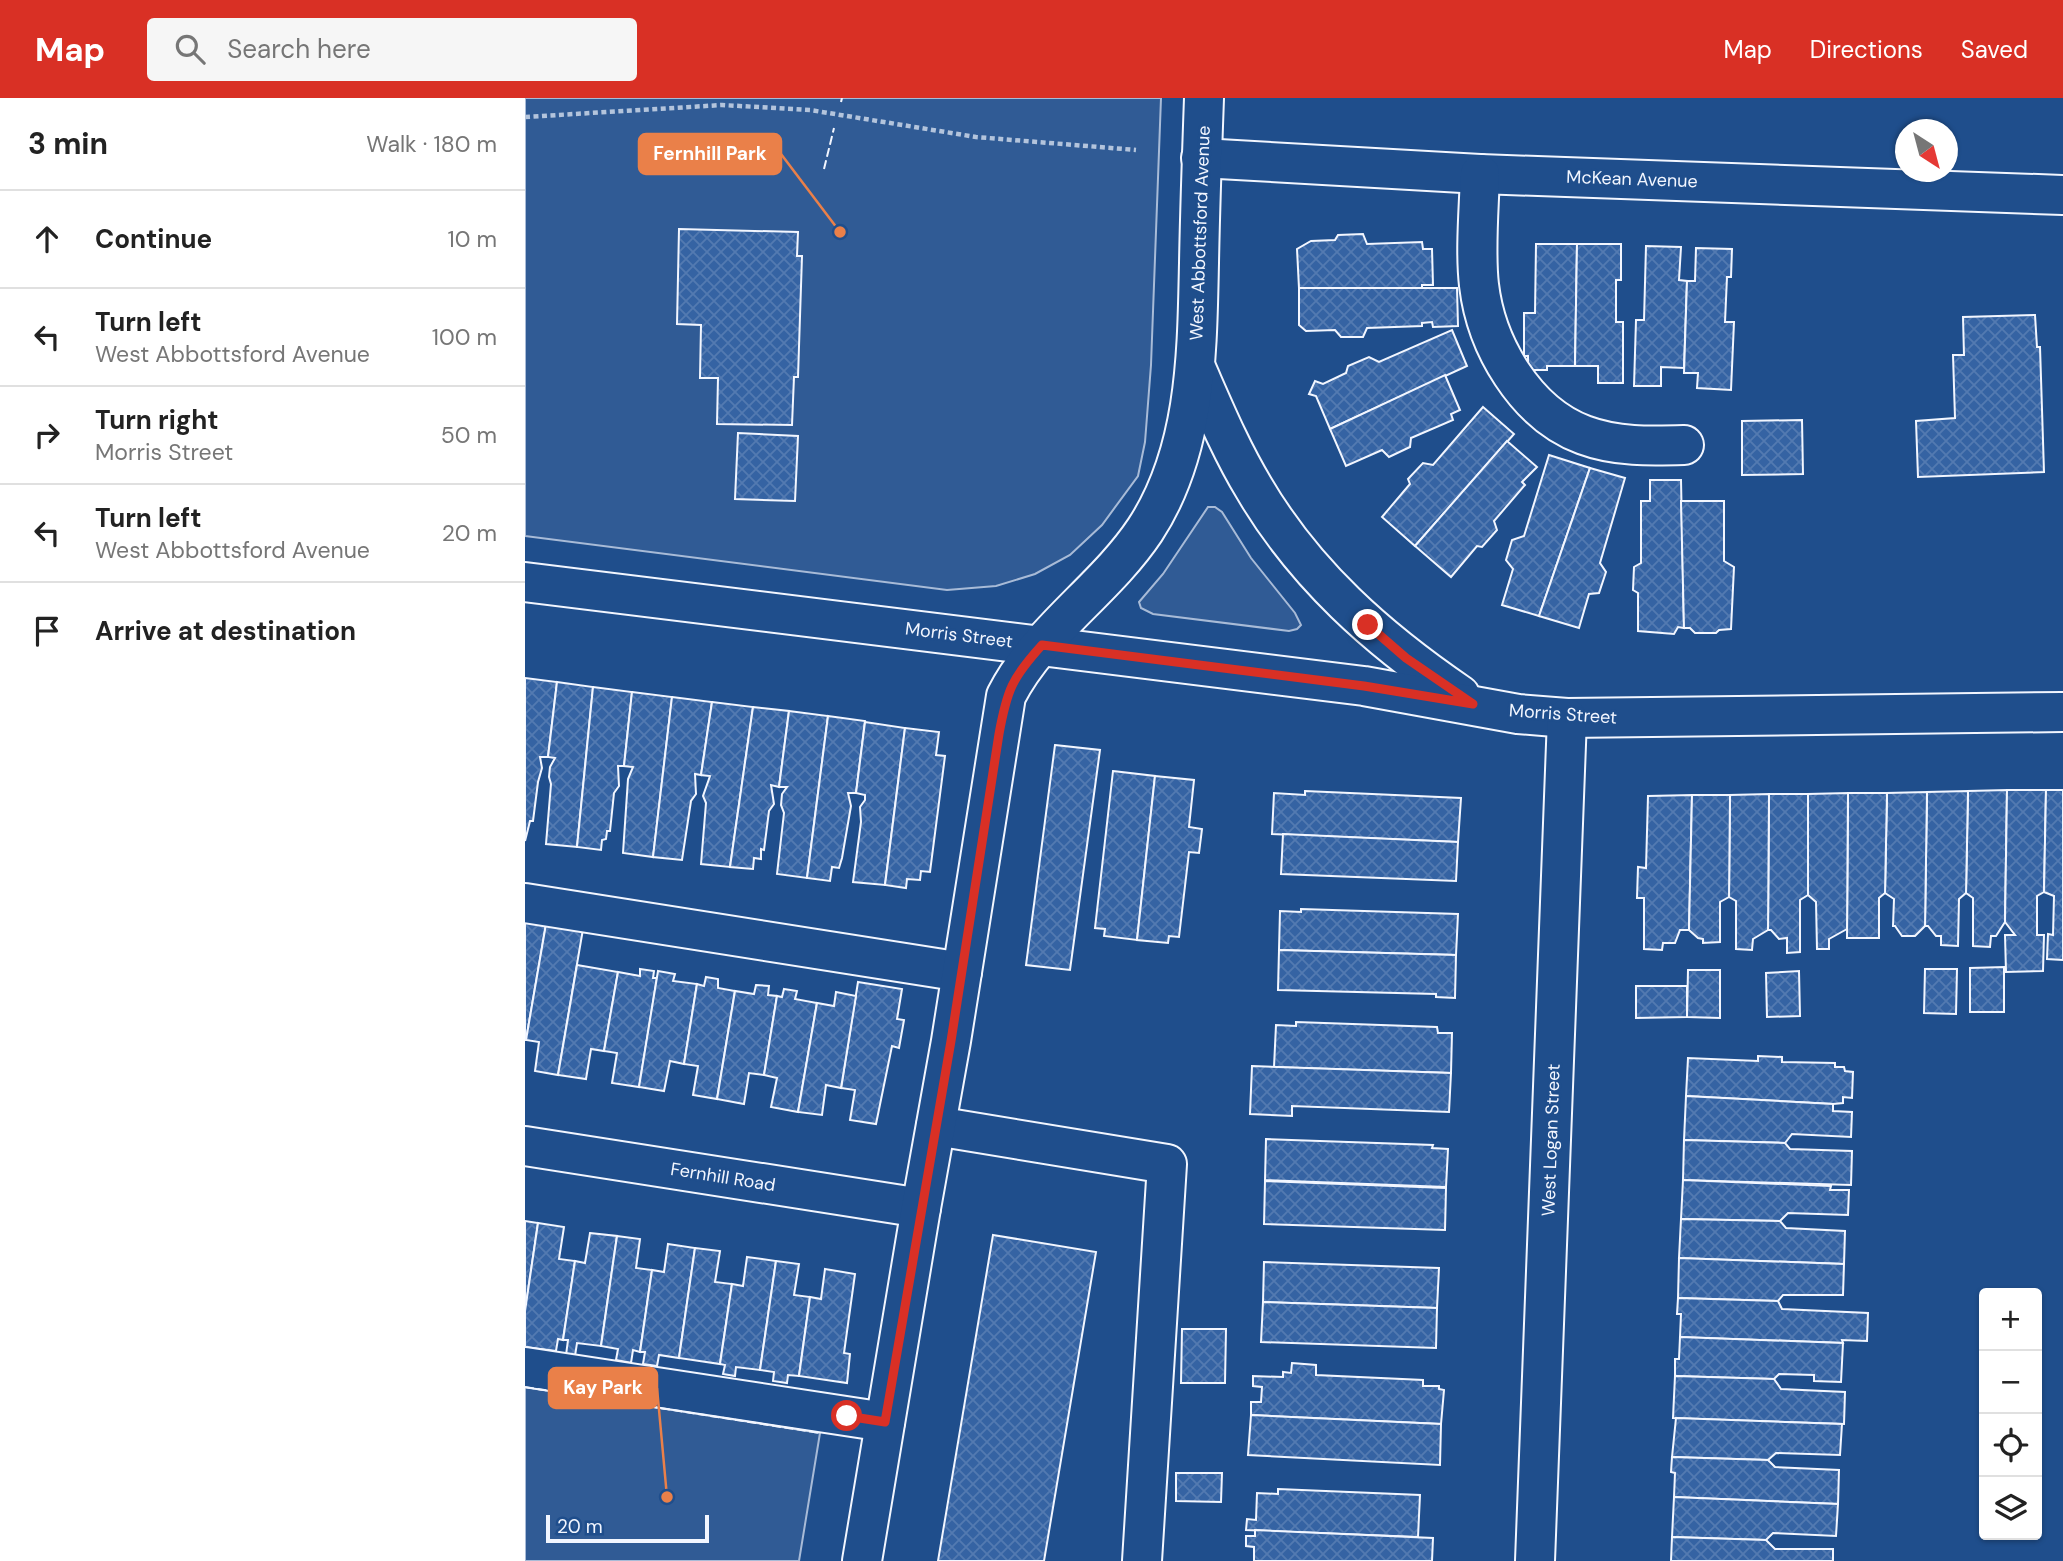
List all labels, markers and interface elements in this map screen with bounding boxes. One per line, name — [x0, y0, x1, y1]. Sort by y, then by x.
search box — [147, 18, 637, 81]
text: Map — [35, 28, 105, 71]
icon: search — [171, 30, 209, 68]
text: Search here — [227, 32, 371, 66]
text: Map — [1724, 34, 1772, 65]
text: Directions — [1810, 34, 1923, 65]
text: Saved — [1961, 34, 2028, 65]
north arrow — [1895, 119, 1958, 182]
text: 3 min — [28, 124, 108, 163]
street label: West Abbottsford Avenue — [1184, 125, 1216, 341]
text: Walk · 180 m — [366, 129, 497, 159]
callout: Fernhill Park — [639, 134, 781, 174]
text: Fernhill Park — [653, 141, 767, 166]
street label: McKean Avenue — [1566, 165, 1698, 193]
icon: ahead — [28, 220, 66, 258]
text: Continue — [95, 222, 212, 256]
text: 10 m — [447, 224, 497, 254]
text: Turn left — [95, 305, 202, 339]
icon: left — [28, 318, 66, 356]
text: 100 m — [432, 322, 497, 352]
text: West Abbottsford Avenue — [95, 339, 370, 369]
text: Turn right — [95, 403, 219, 437]
icon: right — [28, 416, 66, 454]
text: 50 m — [441, 420, 497, 450]
text: Morris Street — [95, 437, 233, 467]
text: Turn left — [95, 501, 202, 535]
icon: left — [28, 514, 66, 552]
text: 20 m — [442, 518, 497, 548]
text: West Abbottsford Avenue — [95, 535, 370, 565]
route end — [1352, 609, 1383, 640]
icon: arrive — [28, 612, 66, 650]
text: Arrive at destination — [95, 614, 356, 648]
street label: Morris Street — [904, 616, 1014, 654]
street label: Morris Street — [1508, 698, 1618, 730]
street label: West Logan Street — [1536, 1063, 1566, 1217]
street label: Fernhill Road — [669, 1157, 777, 1197]
map controls — [1979, 1288, 2042, 1540]
button: + — [1979, 1288, 2042, 1351]
button: − — [1979, 1351, 2042, 1414]
callout: Kay Park — [549, 1368, 657, 1408]
text: Kay Park — [563, 1375, 643, 1400]
route start — [831, 1400, 862, 1431]
button: locate — [1979, 1414, 2042, 1477]
button: layers — [1979, 1477, 2042, 1540]
scale bar — [546, 1512, 709, 1544]
text: 20 m — [557, 1514, 603, 1539]

